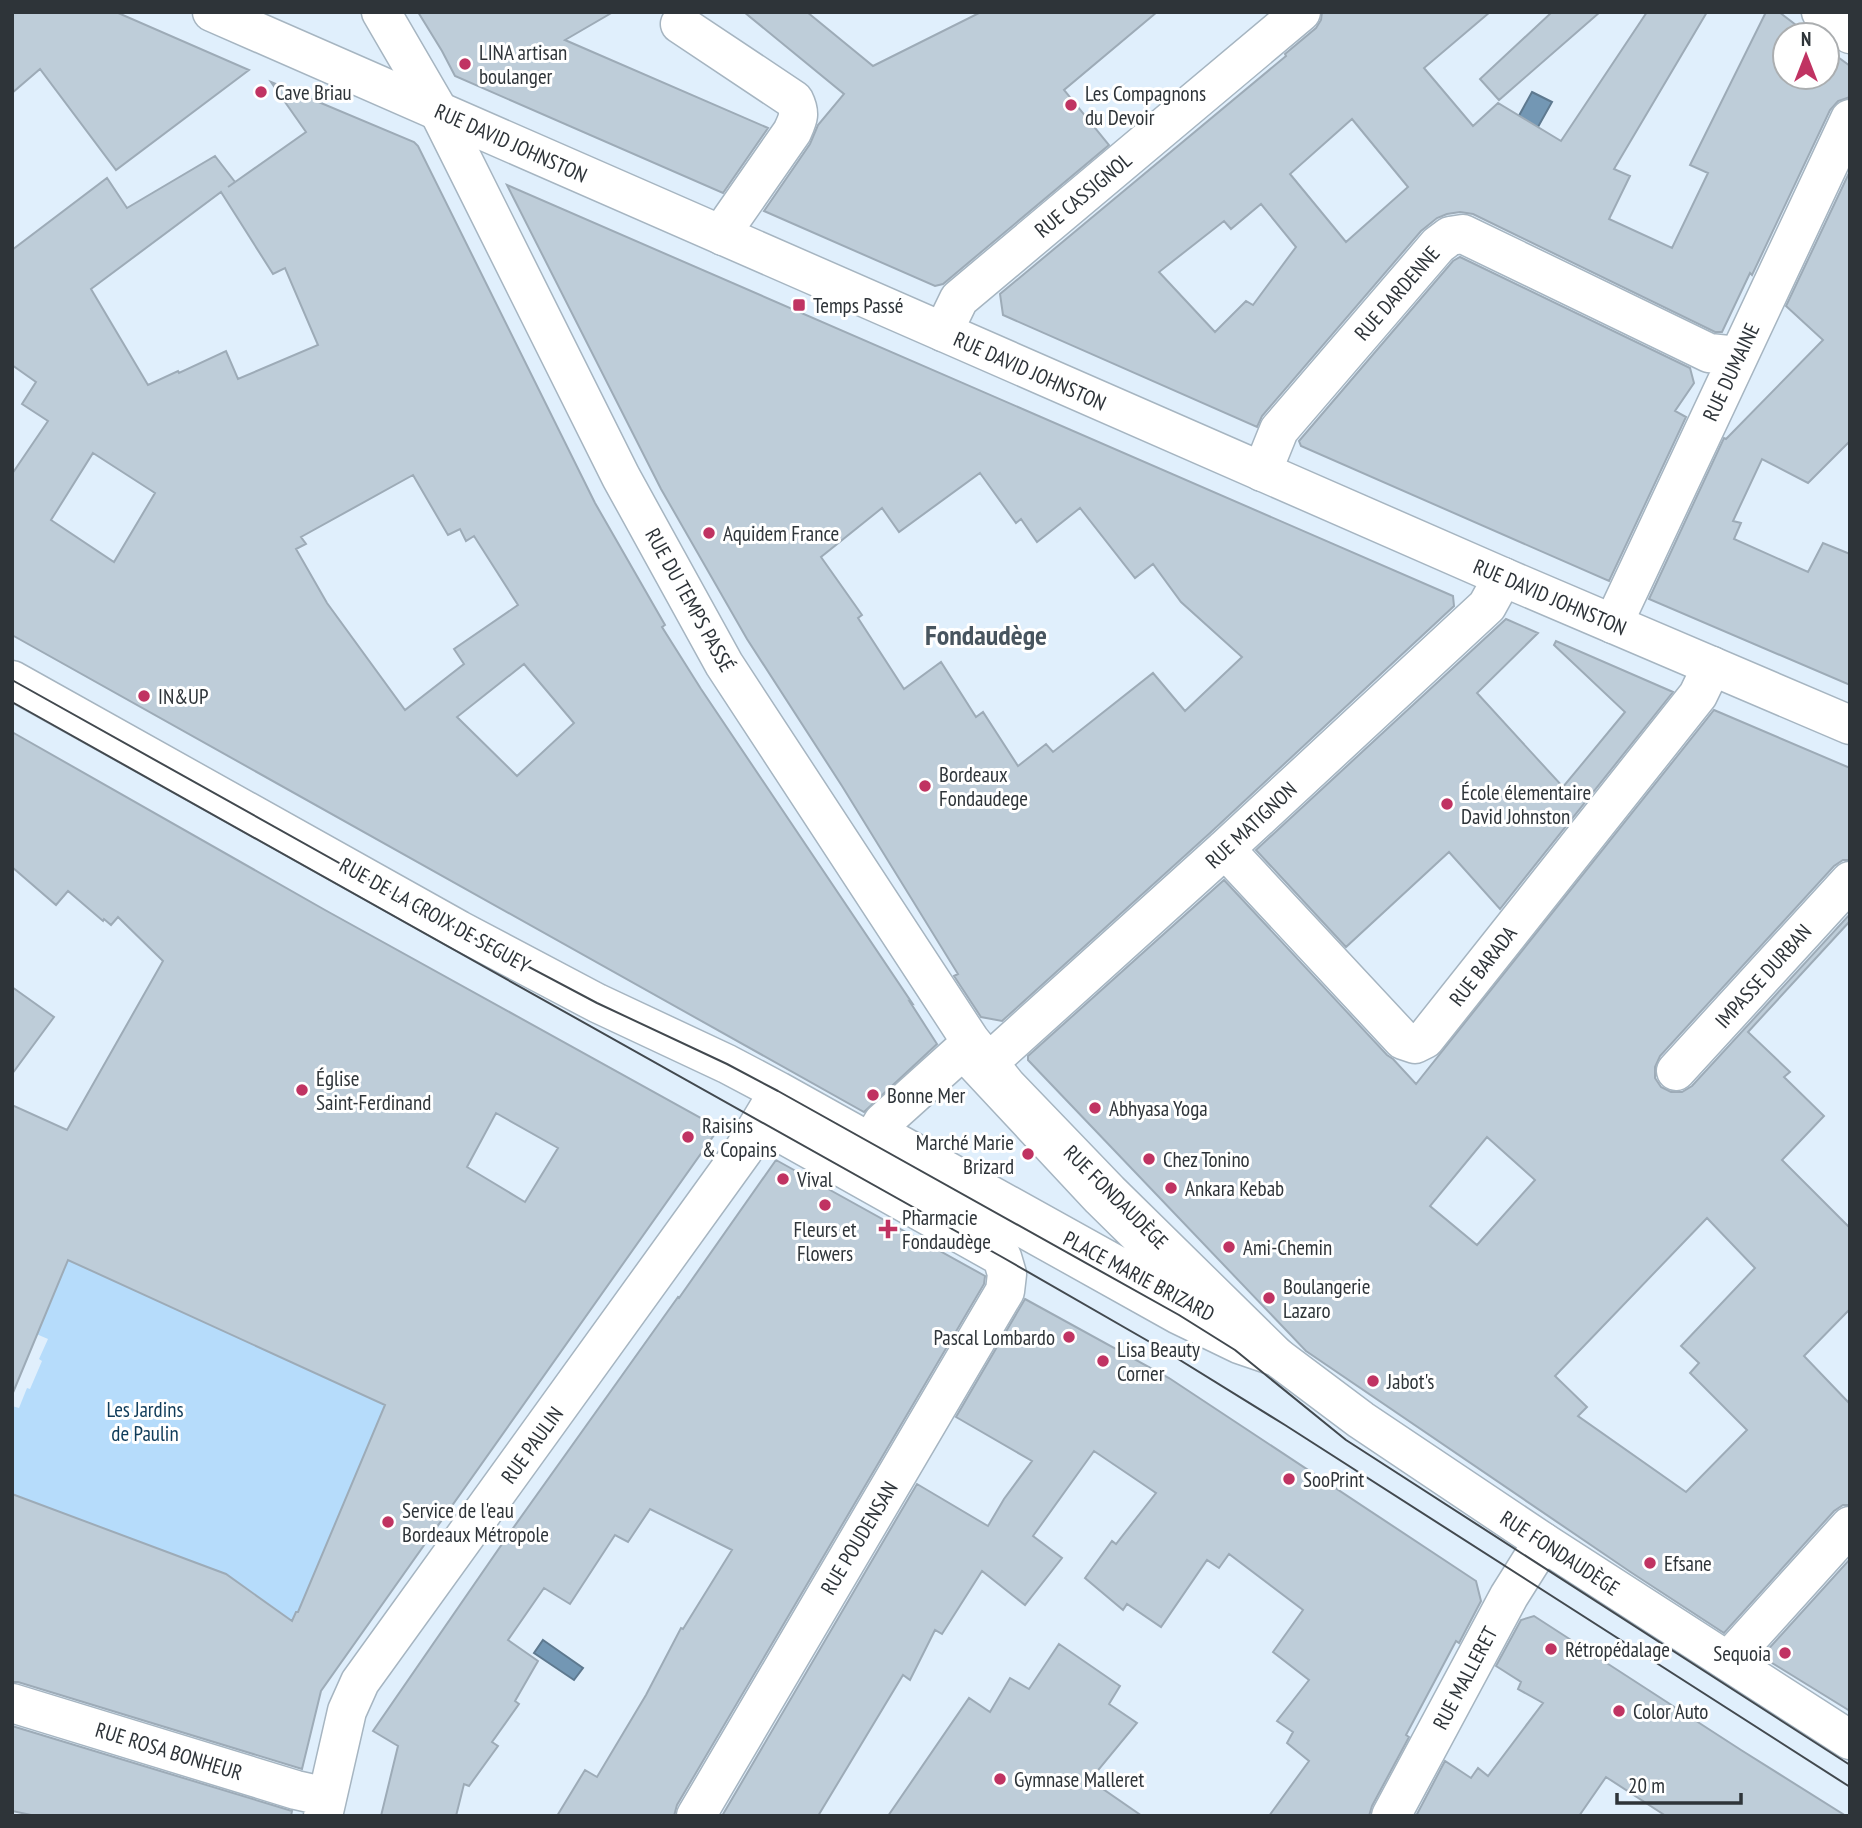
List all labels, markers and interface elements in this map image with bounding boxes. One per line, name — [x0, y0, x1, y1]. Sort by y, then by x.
north arrow — [1771, 21, 1841, 91]
text: N — [1801, 27, 1811, 51]
place label: LINA artisan boulanger — [479, 39, 567, 90]
marker: LINA artisan boulanger — [457, 56, 473, 72]
place label: Cave Briau — [275, 79, 352, 106]
place label: Les Compagnons du Devoir — [1085, 80, 1206, 131]
marker: Cave Briau — [253, 84, 269, 100]
street label: RUE DAVID JOHNSTON — [431, 97, 591, 189]
marker: Les Compagnons du Devoir — [1063, 97, 1079, 113]
street label: RUE CASSIGNOL — [1029, 146, 1137, 243]
street label: RUE DARDENNE — [1349, 240, 1445, 346]
place label: Temps Passé — [813, 292, 903, 319]
marker: Temps Passé — [791, 297, 807, 313]
street label: RUE DUMAINE — [1697, 319, 1765, 425]
street label: RUE DAVID JOHNSTON — [950, 325, 1110, 417]
place label: Aquidem France — [723, 520, 839, 547]
street label: RUE DU TEMPS PASSÉ — [639, 523, 741, 677]
marker: Aquidem France — [701, 525, 717, 541]
street label: RUE DAVID JOHNSTON — [1469, 553, 1631, 641]
district label: Fondaudège — [925, 616, 1047, 653]
place label: IN&UP — [158, 683, 208, 710]
marker: IN&UP — [136, 688, 152, 704]
place label: Bordeaux Fondaudege — [939, 761, 1028, 812]
street label: RUE MATIGNON — [1200, 776, 1302, 874]
marker: Bordeaux Fondaudege — [917, 778, 933, 794]
place label: École élementaire David Johnston — [1461, 779, 1591, 830]
marker: École élementaire David Johnston — [1439, 796, 1455, 812]
street label: RUE DE LA CROIX DE SEGUEY — [335, 851, 535, 979]
street label: IMPASSE DURBAN — [1709, 918, 1817, 1034]
street label: RUE BARADA — [1443, 920, 1523, 1011]
place label: Église Saint-Ferdinand — [316, 1065, 431, 1116]
marker: Église Saint-Ferdinand — [294, 1082, 310, 1098]
place label: Bonne Mer — [887, 1082, 966, 1109]
marker: Bonne Mer — [865, 1087, 881, 1103]
place label: Abhyasa Yoga — [1109, 1095, 1208, 1122]
marker: Abhyasa Yoga — [1087, 1100, 1103, 1116]
place label: Raisins & Copains — [702, 1112, 777, 1163]
marker: Raisins & Copains — [680, 1129, 696, 1145]
place label: Marché Marie Brizard — [916, 1129, 1014, 1180]
street label: RUE FONDAUDÈGE — [1058, 1139, 1174, 1255]
marker: Marché Marie Brizard — [1020, 1146, 1036, 1162]
place label: Chez Tonino — [1163, 1146, 1250, 1173]
marker: Chez Tonino — [1141, 1151, 1157, 1167]
place label: Vival — [796, 1166, 833, 1193]
marker: Vival — [775, 1171, 791, 1187]
place label: Ankara Kebab — [1185, 1175, 1284, 1202]
marker: Ankara Kebab — [1163, 1180, 1179, 1196]
marker: Fleurs et Flowers — [817, 1197, 833, 1213]
place label: Pharmacie Fondaudège — [902, 1204, 991, 1255]
place label: Fleurs et Flowers — [793, 1216, 857, 1267]
marker: Pharmacie Fondaudège — [880, 1221, 896, 1237]
street label: PLACE MARIE BRIZARD — [1059, 1225, 1219, 1327]
place label: Ami-Chemin — [1243, 1234, 1332, 1261]
marker: Ami-Chemin — [1221, 1239, 1237, 1255]
place label: Boulangerie Lazaro — [1283, 1273, 1370, 1324]
marker: Boulangerie Lazaro — [1261, 1290, 1277, 1306]
place label: Pascal Lombardo — [933, 1324, 1055, 1351]
marker: Pascal Lombardo — [1061, 1329, 1077, 1345]
place label: Lisa Beauty Corner — [1117, 1336, 1200, 1387]
marker: Lisa Beauty Corner — [1095, 1353, 1111, 1369]
place label: Jabot's — [1386, 1368, 1434, 1395]
marker: Jabot's — [1365, 1373, 1381, 1389]
park label: Les Jardins de Paulin — [106, 1396, 184, 1447]
street label: RUE PAULIN — [495, 1401, 569, 1489]
place label: SooPrint — [1303, 1466, 1365, 1493]
marker: SooPrint — [1281, 1471, 1297, 1487]
street label: RUE POUDENSAN — [815, 1476, 903, 1600]
place label: Service de l'eau Bordeaux Métropole — [402, 1497, 549, 1548]
street label: RUE FONDAUDÈGE — [1495, 1504, 1625, 1602]
marker: Service de l'eau Bordeaux Métropole — [380, 1514, 396, 1530]
place label: Efsane — [1664, 1550, 1712, 1577]
marker: Efsane — [1642, 1555, 1658, 1571]
street label: RUE MALLERET — [1427, 1621, 1504, 1734]
place label: Rétropédalage — [1565, 1636, 1670, 1663]
place label: Sequoia — [1713, 1640, 1771, 1667]
marker: Rétropédalage — [1543, 1641, 1559, 1657]
marker: Sequoia — [1777, 1645, 1793, 1661]
place label: Color Auto — [1633, 1698, 1708, 1725]
marker: Color Auto — [1611, 1703, 1627, 1719]
street label: RUE ROSA BONHEUR — [92, 1716, 246, 1786]
scale bar — [1617, 1762, 1741, 1806]
place label: Gymnase Malleret — [1014, 1766, 1144, 1793]
marker: Gymnase Malleret — [992, 1771, 1008, 1787]
text: 20 m — [1628, 1772, 1665, 1799]

